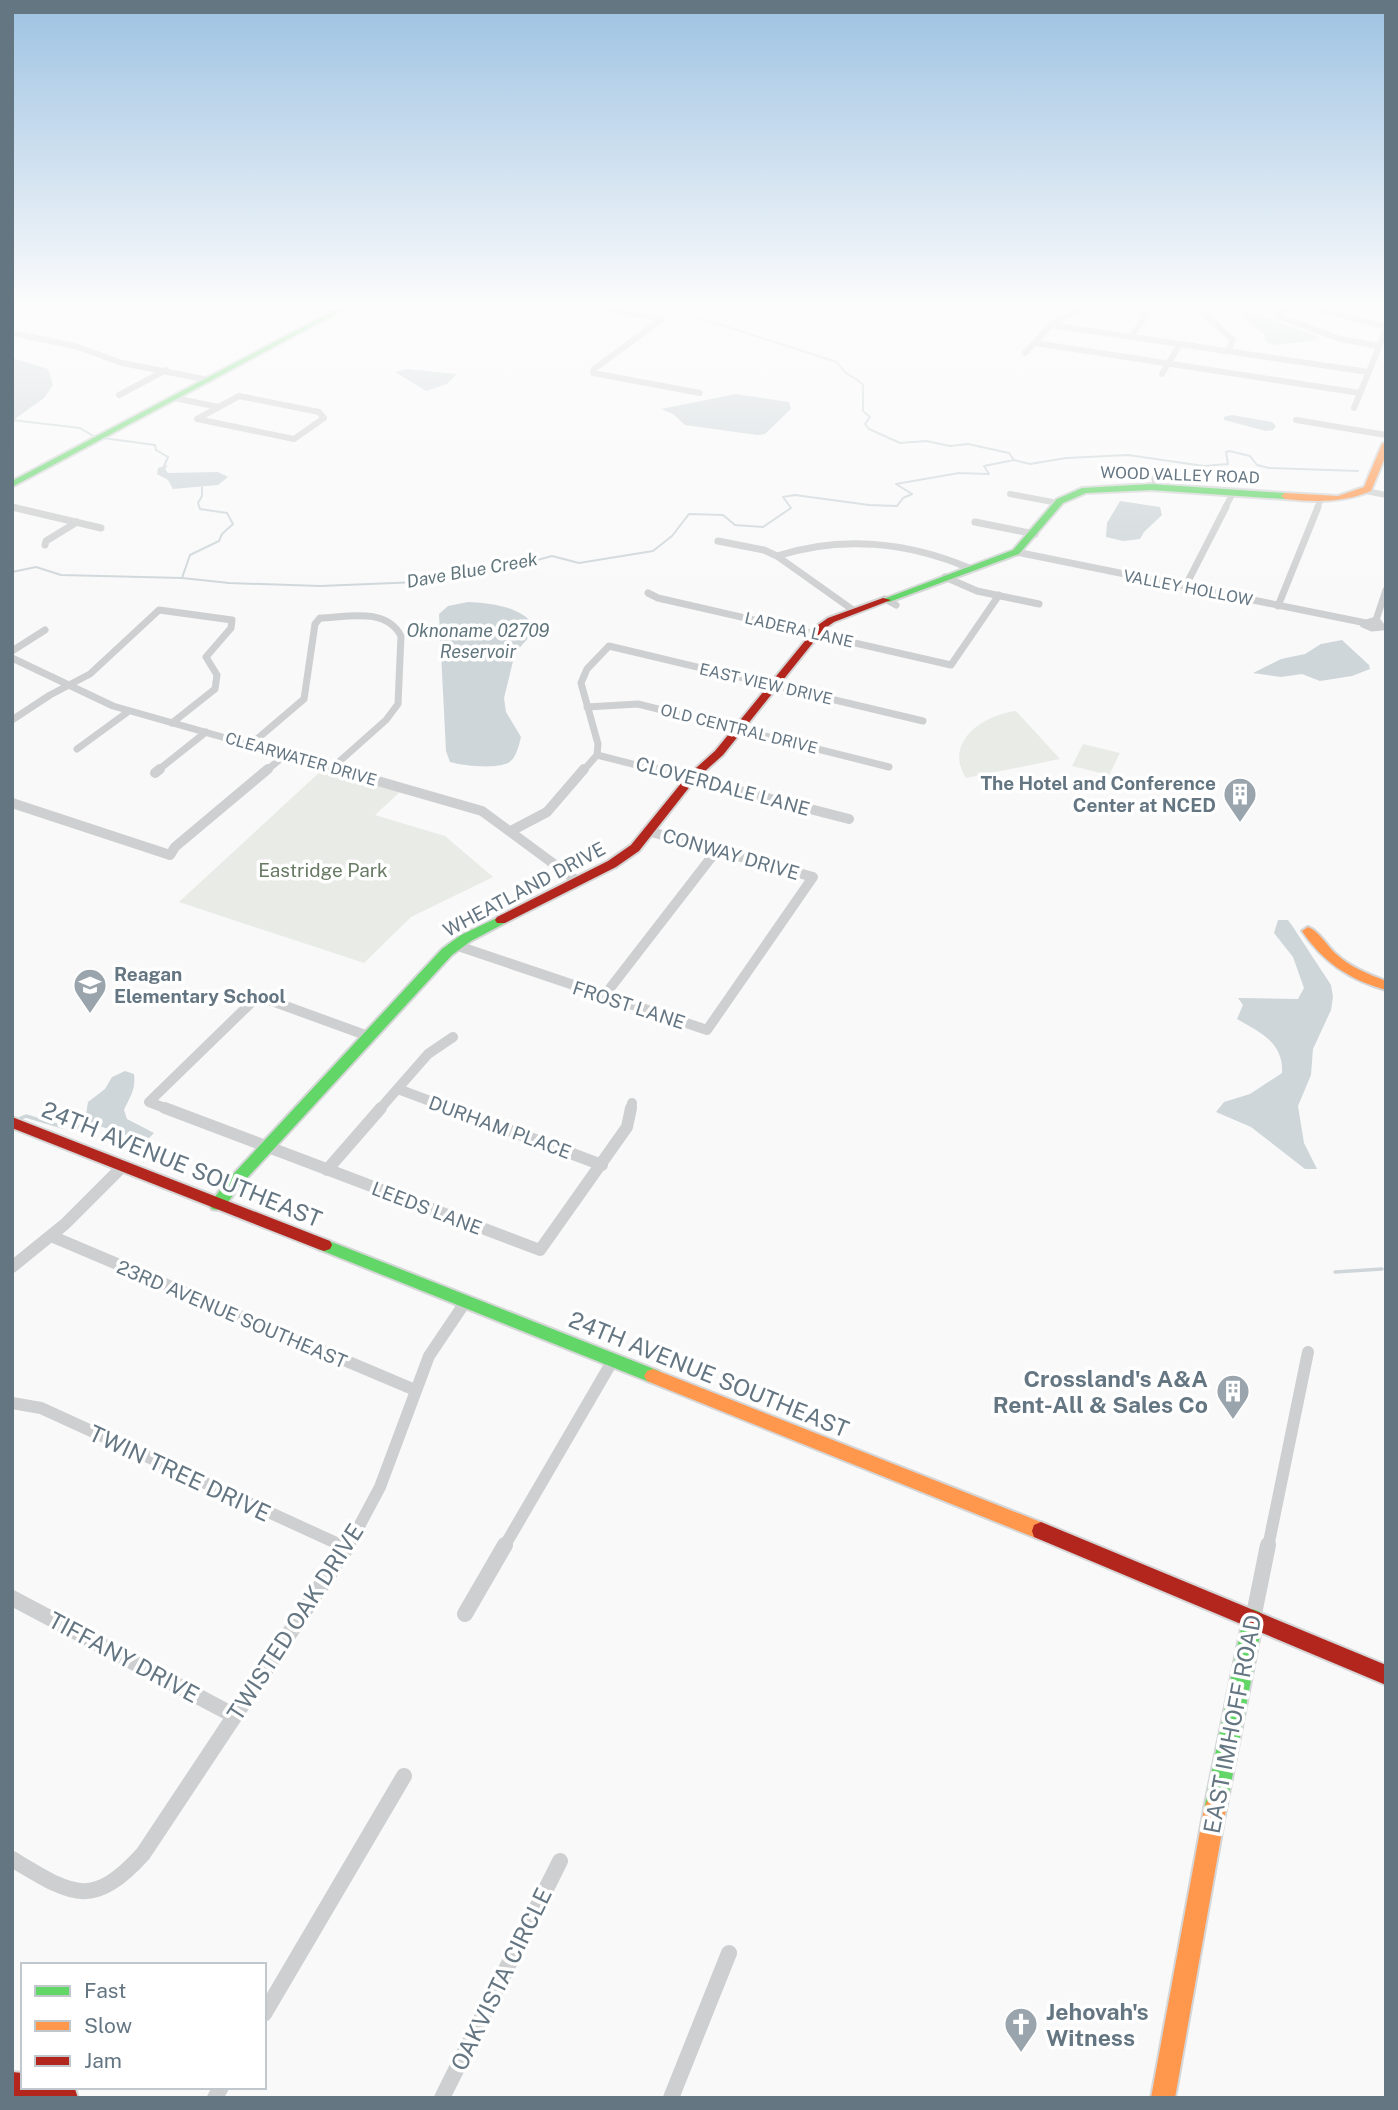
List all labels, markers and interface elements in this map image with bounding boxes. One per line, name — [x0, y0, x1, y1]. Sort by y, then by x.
street label: WOOD VALLEY ROAD — [1100, 463, 1260, 487]
water label: Dave Blue Creek — [405, 548, 539, 592]
street label: VALLEY HOLLOW — [1122, 566, 1254, 610]
street label: LADERA LANE — [743, 608, 855, 652]
water label: Oknoname 02709 Reservoir — [407, 620, 550, 662]
street label: EAST VIEW DRIVE — [698, 659, 834, 709]
street label: OLD CENTRAL DRIVE — [659, 700, 819, 758]
street label: CLEARWATER DRIVE — [223, 728, 379, 790]
street label: CLOVERDALE LANE — [634, 752, 812, 820]
place label: The Hotel and Conference Center at NCED — [980, 772, 1216, 816]
building icon: The Hotel and Conference Center at NCED — [1221, 775, 1259, 824]
street label: CONWAY DRIVE — [660, 824, 802, 884]
street label: WHEATLAND DRIVE — [439, 837, 609, 941]
park label: Eastridge Park — [258, 859, 388, 881]
place label: Reagan Elementary School — [114, 963, 286, 1007]
school or university icon: Reagan Elementary School — [71, 966, 109, 1015]
street label: FROST LANE — [570, 976, 688, 1034]
street label: DURHAM PLACE — [426, 1091, 574, 1163]
street label: 24TH AVENUE SOUTHEAST — [38, 1095, 326, 1233]
street label: LEEDS LANE — [369, 1177, 485, 1239]
street label: 23RD AVENUE SOUTHEAST — [114, 1255, 350, 1373]
street label: 24TH AVENUE SOUTHEAST — [565, 1305, 853, 1443]
place label: Crossland's A&A Rent-All & Sales Co — [993, 1365, 1208, 1418]
building icon: Crossland's A&A Rent-All & Sales Co — [1214, 1372, 1252, 1421]
street label: TWIN TREE DRIVE — [85, 1419, 275, 1527]
street label: TWISTED OAK DRIVE — [221, 1519, 369, 1725]
street label: TIFFANY DRIVE — [44, 1606, 204, 1708]
street label: EAST IMHOFF ROAD — [1198, 1612, 1266, 1836]
street label: OAKVISTA CIRCLE — [445, 1883, 557, 2075]
legend — [21, 1963, 266, 2089]
text: Fast — [84, 1978, 126, 2003]
place label: Jehovah's Witness — [1046, 1998, 1149, 2051]
church icon: Jehovah's Witness — [1002, 2005, 1040, 2054]
text: Slow — [84, 2013, 132, 2038]
text: Jam — [84, 2048, 122, 2073]

